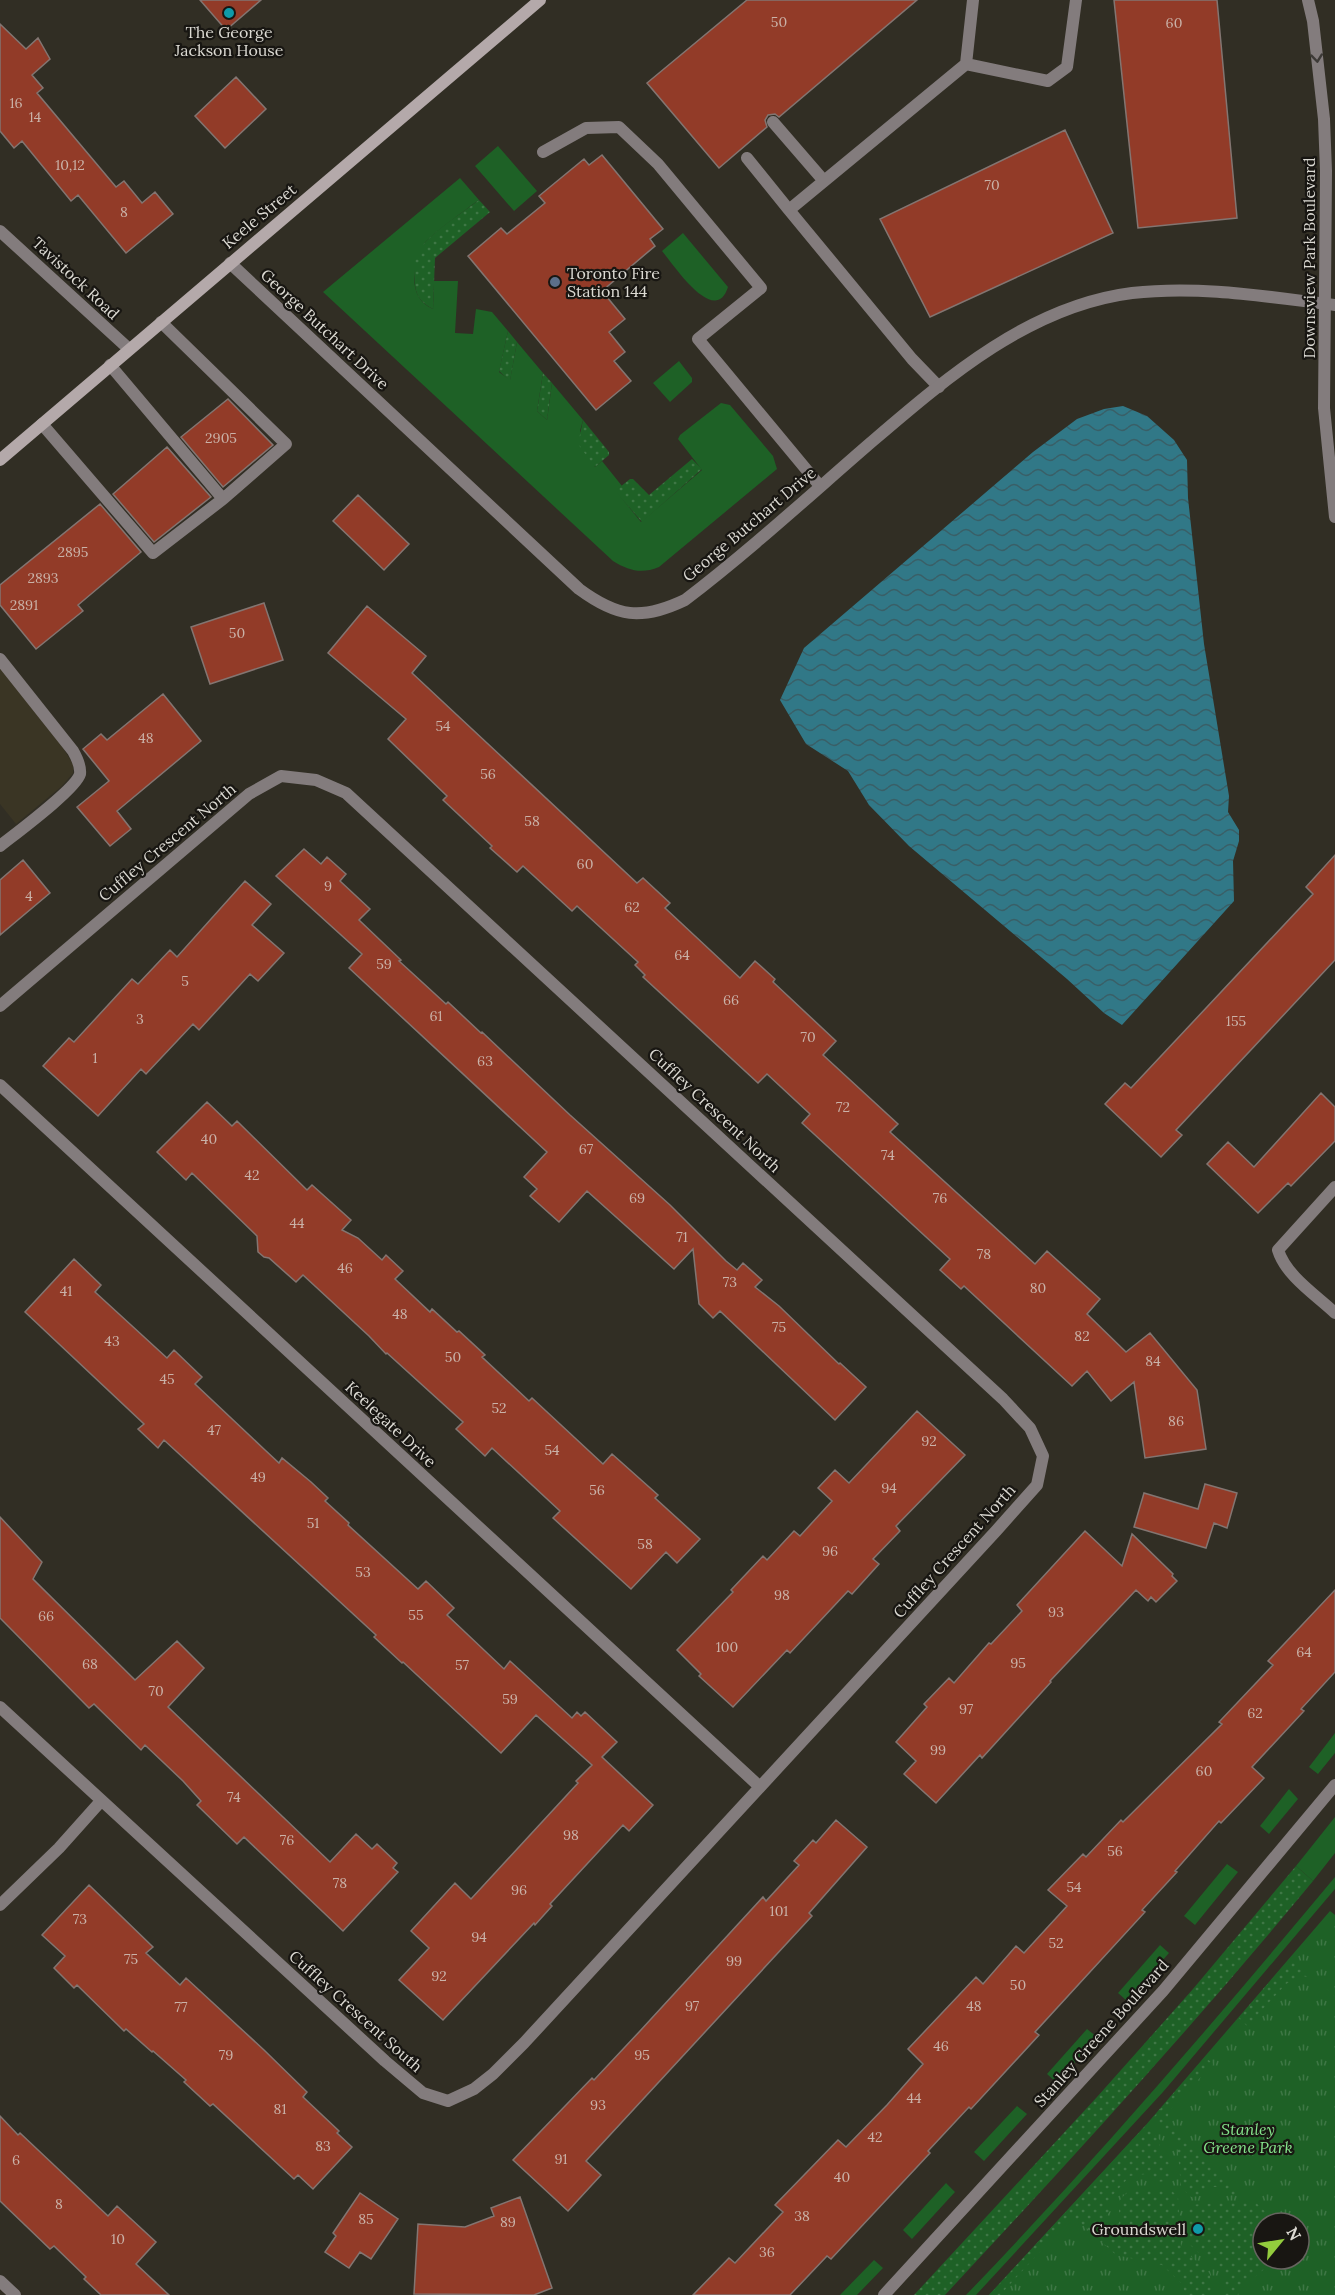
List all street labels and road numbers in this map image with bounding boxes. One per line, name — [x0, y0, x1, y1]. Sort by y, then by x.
street label: Downsview Park Boulevard — [1299, 157, 1319, 359]
street label: Keele Street — [218, 179, 301, 253]
street label: Tavistock Road — [28, 233, 124, 324]
street label: George Butchart Drive — [257, 264, 393, 394]
street label: George Butchart Drive — [678, 462, 820, 586]
street label: Cuffley Crescent North — [94, 778, 240, 905]
street label: Cuffley Crescent North — [645, 1044, 785, 1177]
street label: Keelegate Drive — [341, 1377, 441, 1471]
street label: Cuffley Crescent North — [889, 1480, 1020, 1622]
street label: Cuffley Crescent South — [285, 1946, 427, 2076]
street label: Stanley Greene Boulevard — [1029, 1955, 1173, 2111]

